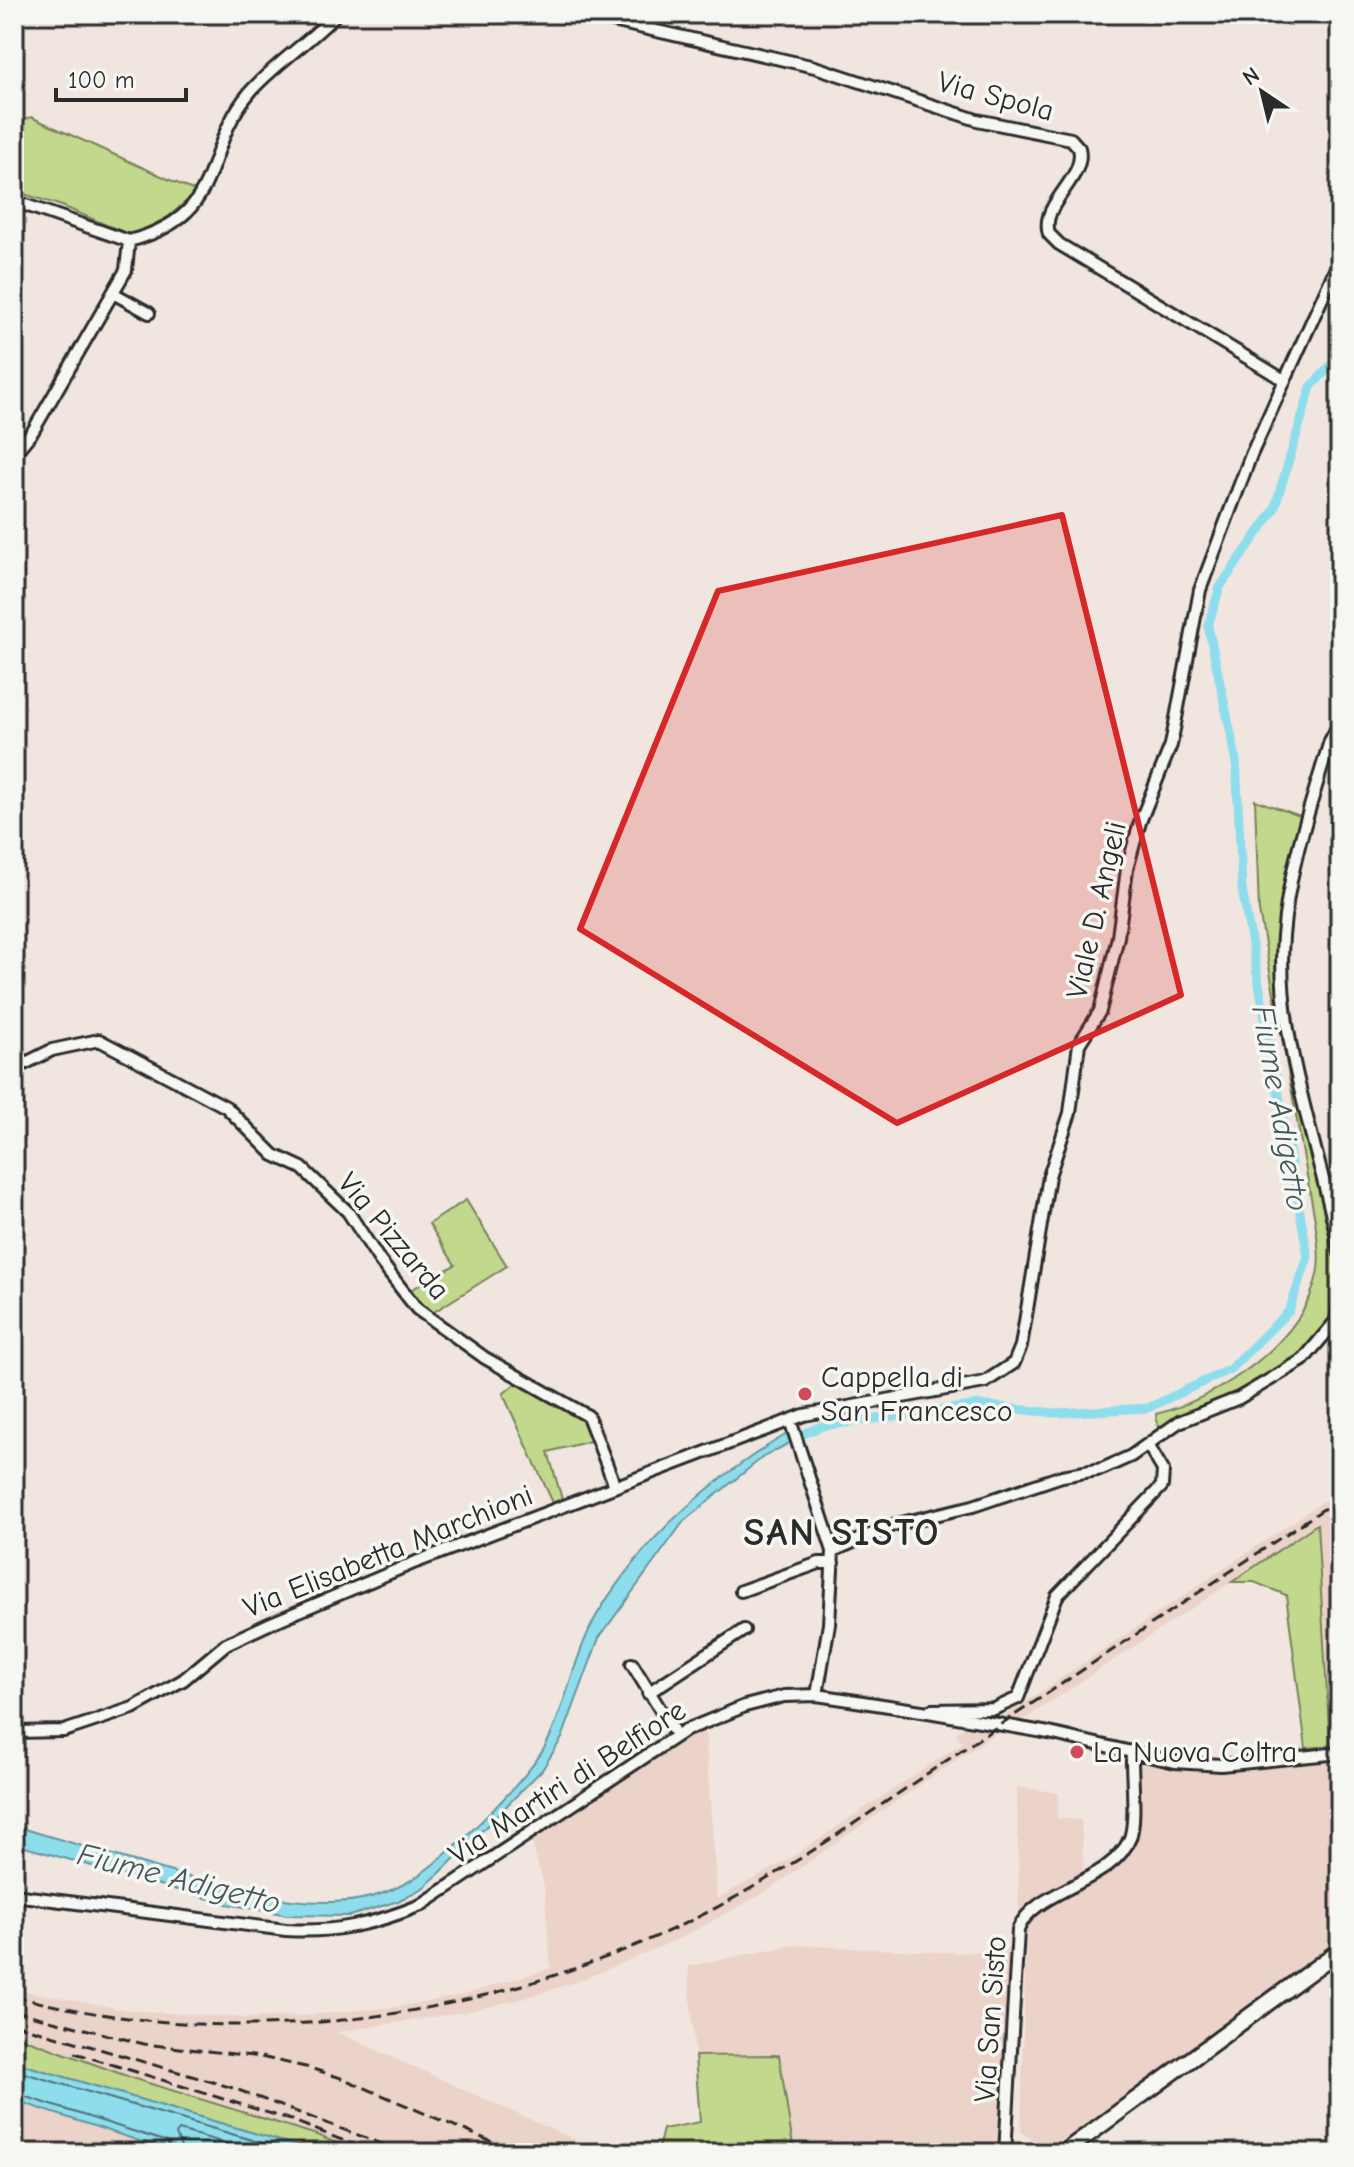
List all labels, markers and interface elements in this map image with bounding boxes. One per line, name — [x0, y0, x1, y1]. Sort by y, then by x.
scale bar — [56, 52, 186, 102]
north arrow — [1222, 52, 1302, 132]
text: N — [1238, 62, 1264, 91]
street label: Via Spola — [934, 64, 1058, 129]
text: 100 m — [68, 66, 135, 94]
street label: Viale D. Angeli — [1059, 818, 1134, 1002]
water label: Fiume Adigetto — [1244, 1002, 1317, 1214]
street label: Via Pizzarda — [330, 1166, 457, 1307]
place label: Cappella di San Francesco — [821, 1360, 1013, 1429]
marker: Cappella di San Francesco — [796, 1385, 814, 1403]
street label: Via Elisabetta Marchioni — [238, 1477, 538, 1626]
district label: SAN SISTO — [744, 1511, 940, 1555]
street label: Via Martiri di Belfiore — [442, 1693, 692, 1872]
place label: La Nuova Coltra — [1093, 1735, 1297, 1770]
marker: La Nuova Coltra — [1068, 1743, 1086, 1761]
water label: Fiume Adigetto — [73, 1835, 284, 1922]
street label: Via San Sisto — [967, 1935, 1014, 2103]

